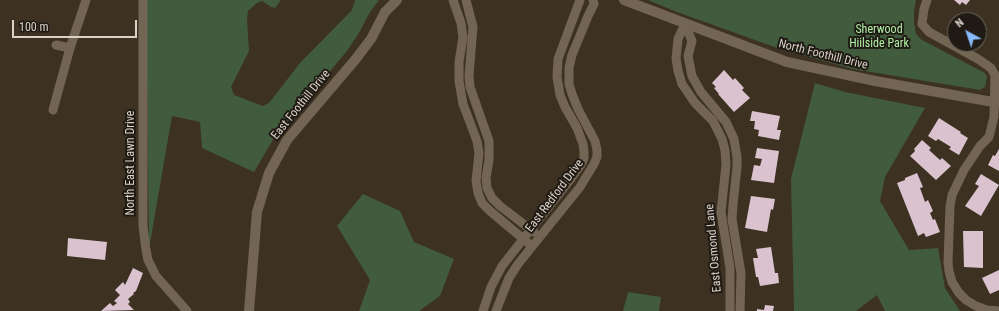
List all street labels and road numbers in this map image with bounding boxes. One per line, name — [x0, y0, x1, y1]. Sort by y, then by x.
street label: North Foothill Drive — [777, 37, 869, 73]
street label: East Foothill Drive — [269, 67, 333, 143]
street label: North East Lawn Drive — [124, 111, 138, 215]
street label: East Redford Drive — [523, 157, 587, 235]
street label: East Osmond Lane — [703, 203, 725, 293]

